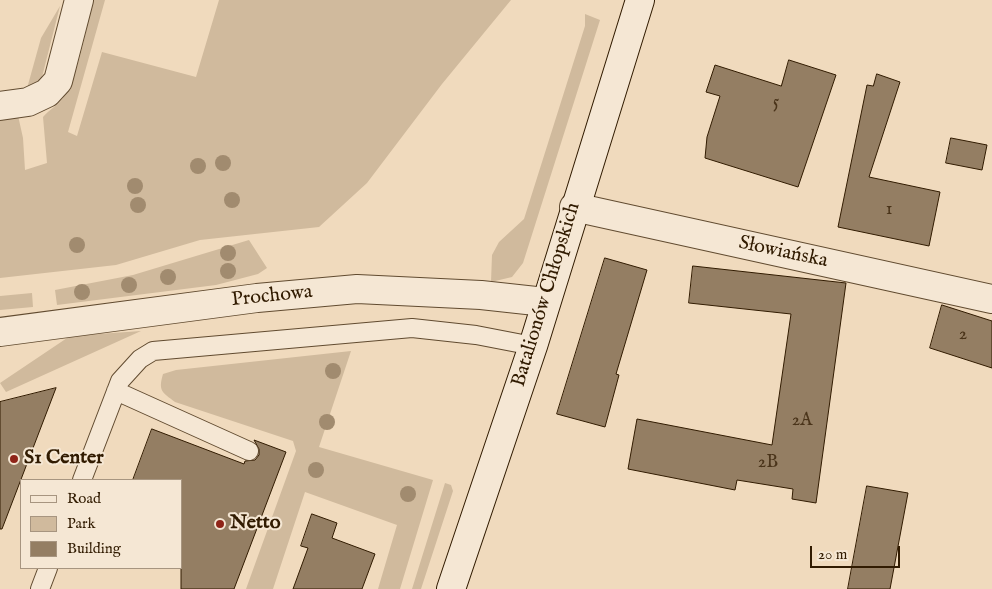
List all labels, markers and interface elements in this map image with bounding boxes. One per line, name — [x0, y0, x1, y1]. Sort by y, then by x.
house number: 5 — [773, 92, 779, 114]
house number: 1 — [886, 199, 892, 221]
street label: Batalionów Chłopskich — [508, 200, 586, 390]
street label: Słowiańska — [736, 232, 830, 274]
street label: Prochowa — [230, 281, 314, 313]
house number: 2 — [959, 324, 967, 346]
house number: 2A — [792, 410, 812, 432]
place label: S1 Center — [24, 447, 104, 471]
house number: 2B — [758, 452, 778, 474]
marker: S1 Center — [8, 453, 20, 465]
legend — [20, 479, 182, 569]
text: Road — [67, 489, 101, 508]
place label: Netto — [230, 512, 280, 536]
text: Park — [67, 514, 96, 533]
marker: Netto — [214, 518, 226, 530]
scale bar — [812, 536, 902, 568]
text: Building — [67, 539, 121, 558]
text: 20 m — [818, 545, 847, 564]

